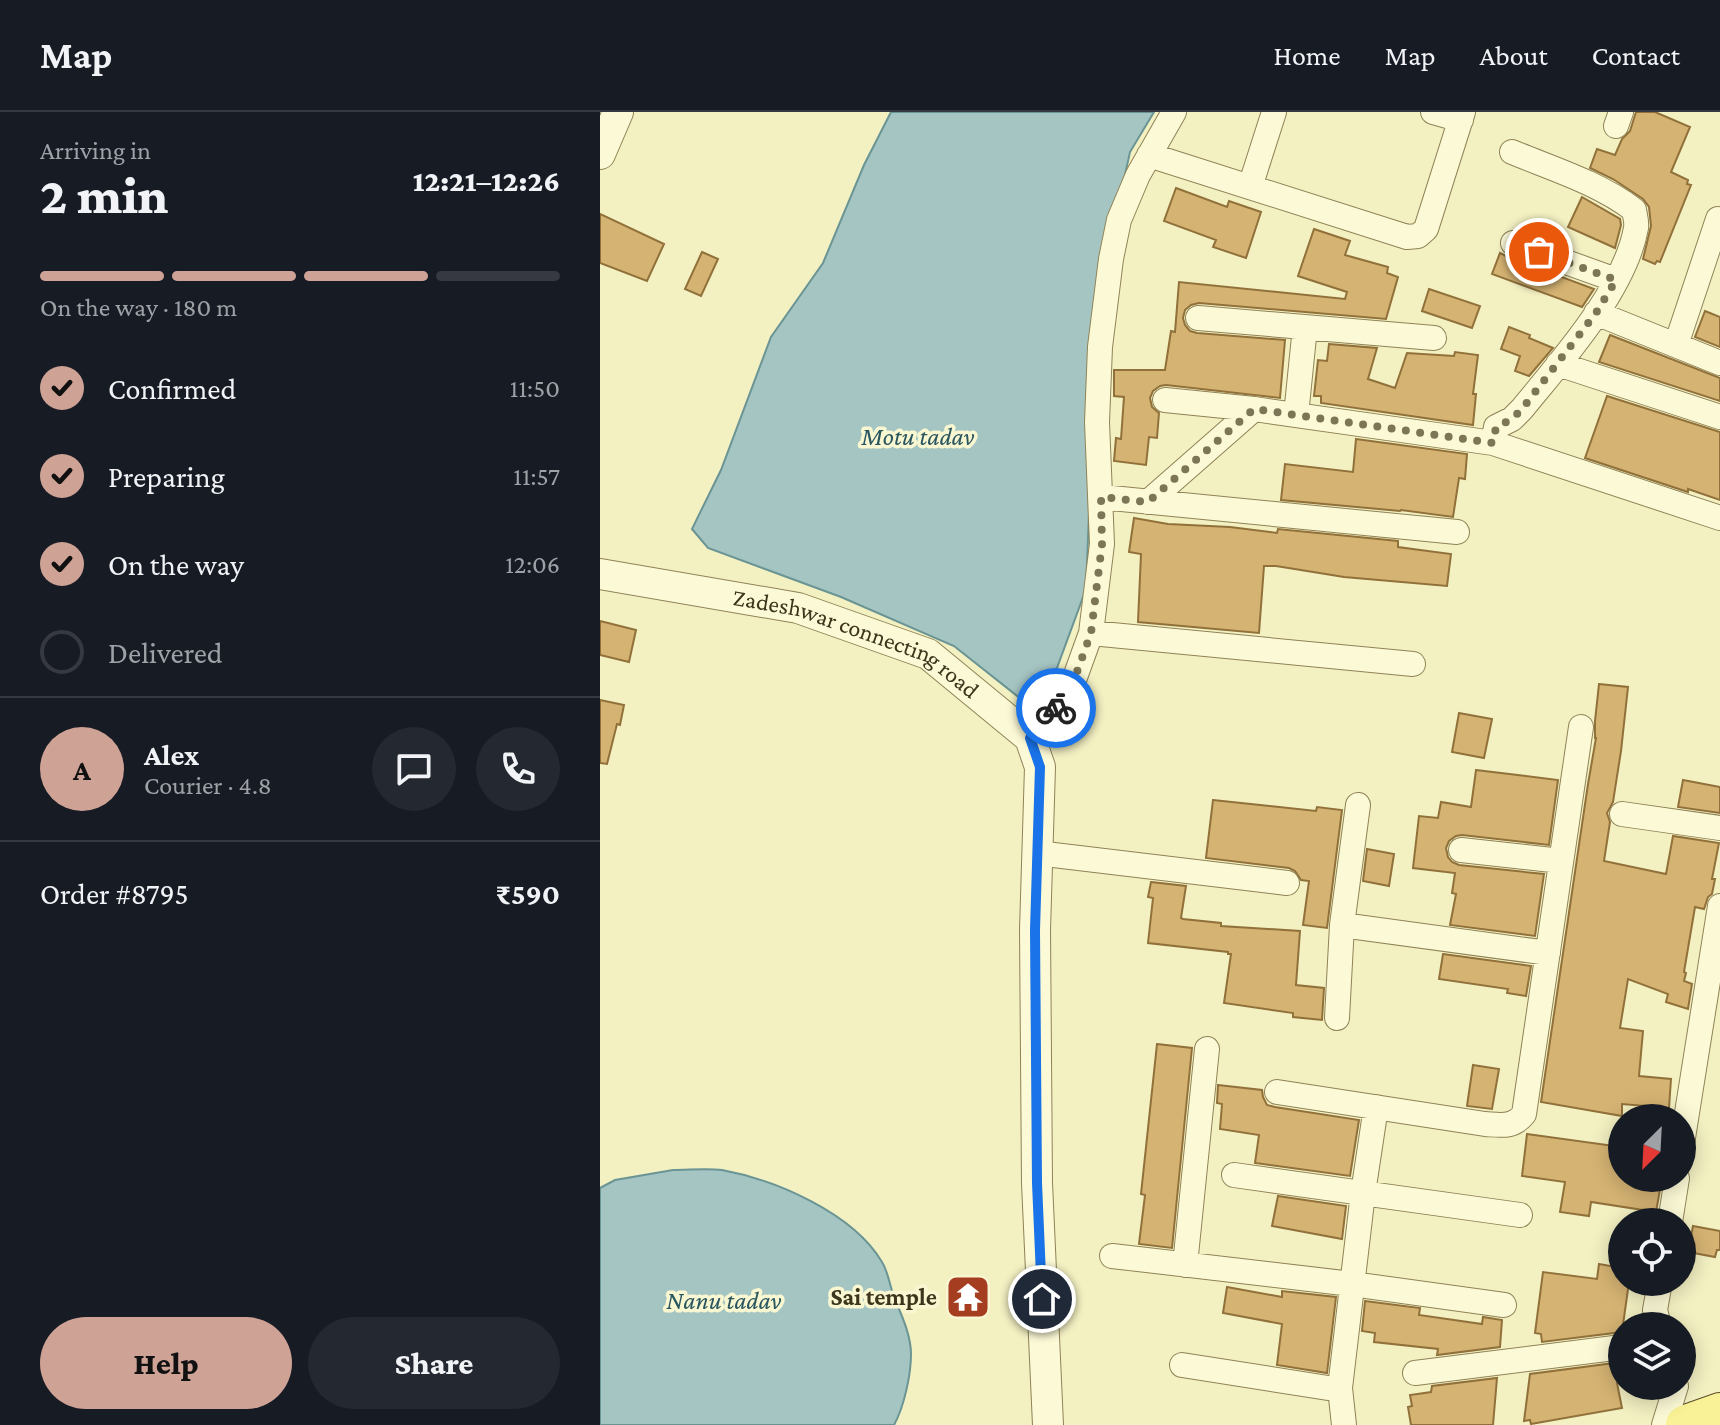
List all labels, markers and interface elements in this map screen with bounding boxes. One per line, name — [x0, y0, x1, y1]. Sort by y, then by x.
text: Map — [40, 34, 113, 76]
text: Home — [1274, 40, 1341, 71]
text: Map — [1385, 40, 1436, 71]
text: About — [1480, 40, 1548, 71]
text: Contact — [1592, 40, 1680, 71]
text: Arriving in — [40, 136, 151, 165]
text: 12:21–12:26 — [413, 164, 560, 197]
text: 2 min — [40, 166, 168, 224]
pin — [1505, 218, 1573, 286]
icon: bag — [1517, 230, 1561, 274]
text: On the way · 180 m — [40, 293, 237, 322]
icon: check — [40, 366, 84, 410]
text: Confirmed — [108, 372, 236, 405]
text: 11:50 — [510, 374, 560, 403]
water label: Motu tadav — [860, 422, 975, 451]
icon: check — [40, 454, 84, 498]
text: Preparing — [108, 460, 225, 493]
text: 11:57 — [513, 462, 560, 491]
icon: check — [40, 542, 84, 586]
text: On the way — [108, 548, 244, 581]
text: 12:06 — [505, 550, 560, 579]
street label: Zadeshwar connecting road — [731, 583, 985, 704]
text: Delivered — [108, 636, 223, 669]
courier — [1016, 668, 1096, 748]
icon: bike — [1034, 686, 1078, 730]
button: chat — [372, 727, 456, 811]
button: phone — [476, 727, 560, 811]
text: Alex — [144, 738, 199, 771]
text: A — [73, 753, 91, 786]
text: Courier · 4.8 — [144, 771, 272, 800]
text: Order #8795 — [40, 877, 189, 910]
text: ₹590 — [495, 877, 560, 910]
north arrow — [1608, 1104, 1696, 1192]
map controls — [1608, 1104, 1696, 1400]
button: locate — [1608, 1208, 1696, 1296]
pin — [1008, 1265, 1076, 1333]
temple icon: Sai temple — [944, 1273, 992, 1321]
icon: home — [1020, 1277, 1064, 1321]
place label: Sai temple — [831, 1283, 937, 1310]
water label: Nanu tadav — [666, 1286, 782, 1315]
button: layers — [1608, 1312, 1696, 1400]
button: Help — [40, 1317, 292, 1409]
button: Share — [308, 1317, 560, 1409]

